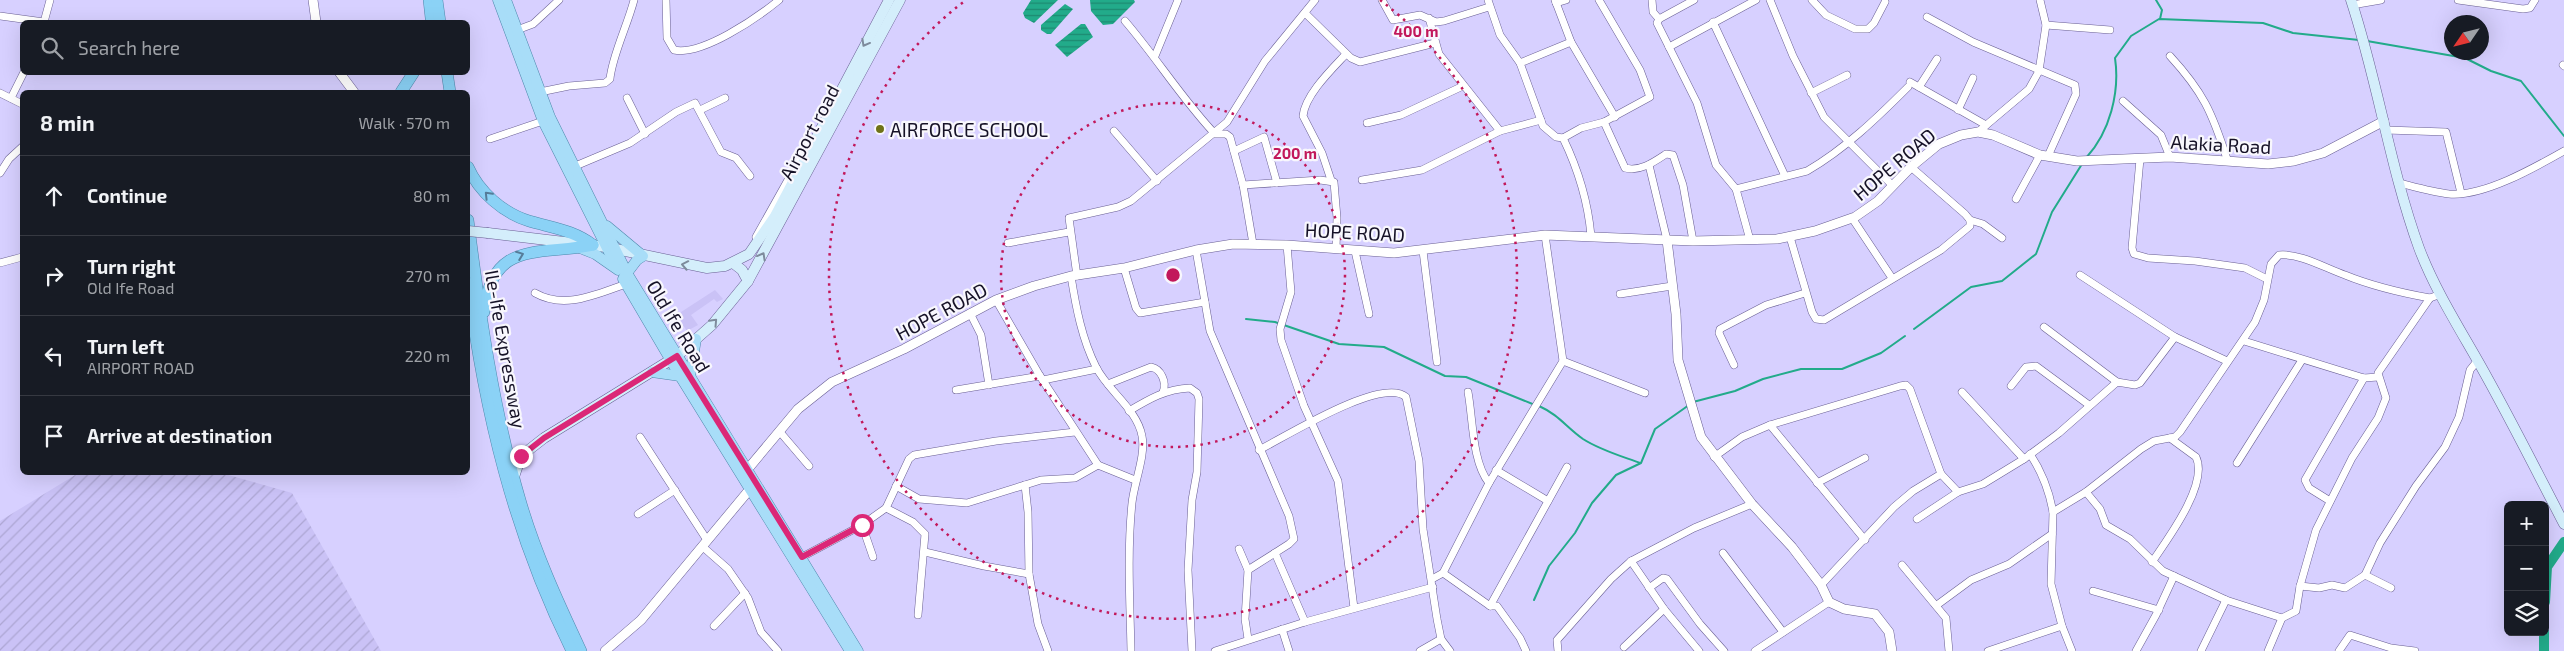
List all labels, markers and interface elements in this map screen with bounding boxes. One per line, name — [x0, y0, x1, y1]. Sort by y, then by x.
north arrow — [2444, 15, 2489, 60]
search box — [20, 20, 470, 75]
text: 400 m — [1394, 22, 1438, 40]
icon: search — [38, 34, 66, 62]
text: Search here — [78, 36, 180, 59]
one-way arrow — [862, 37, 872, 46]
street label: Airport road — [774, 80, 844, 184]
text: 8 min — [40, 110, 95, 135]
text: Walk · 570 m — [359, 113, 450, 132]
place label: AIRFORCE SCHOOL — [890, 118, 1048, 141]
marker: AIRFORCE SCHOOL — [874, 123, 886, 135]
street label: HOPE ROAD — [1848, 123, 1940, 205]
street label: Alakia Road — [2170, 130, 2272, 158]
text: 200 m — [1273, 144, 1317, 162]
icon: ahead — [40, 182, 68, 210]
text: Continue — [87, 184, 167, 207]
text: 80 m — [413, 186, 450, 205]
one-way arrow — [485, 192, 494, 201]
street label: HOPE ROAD — [1304, 218, 1406, 246]
one-way arrow — [515, 251, 524, 261]
one-way arrow — [756, 252, 766, 261]
text: Turn right — [87, 255, 175, 278]
one-way arrow — [681, 260, 690, 271]
icon: right — [40, 262, 68, 290]
text: 270 m — [406, 266, 450, 285]
centre of rings — [1164, 266, 1182, 284]
street label: Ile-Ife Expressway — [481, 268, 531, 430]
street label: Old Ife Road — [642, 276, 716, 376]
street label: HOPE ROAD — [891, 277, 991, 345]
text: Old Ife Road — [87, 278, 174, 297]
one-way arrow — [708, 318, 717, 327]
text: Turn left — [87, 335, 164, 358]
icon: left — [40, 342, 68, 370]
text: 220 m — [405, 346, 450, 365]
text: AIRPORT ROAD — [87, 358, 194, 377]
icon: arrive — [40, 422, 68, 450]
text: Arrive at destination — [87, 424, 272, 447]
route end — [510, 445, 533, 468]
map controls — [2504, 501, 2549, 636]
button: + — [2504, 501, 2549, 546]
route start — [851, 514, 874, 537]
button: − — [2504, 546, 2549, 591]
button: layers — [2504, 591, 2549, 636]

